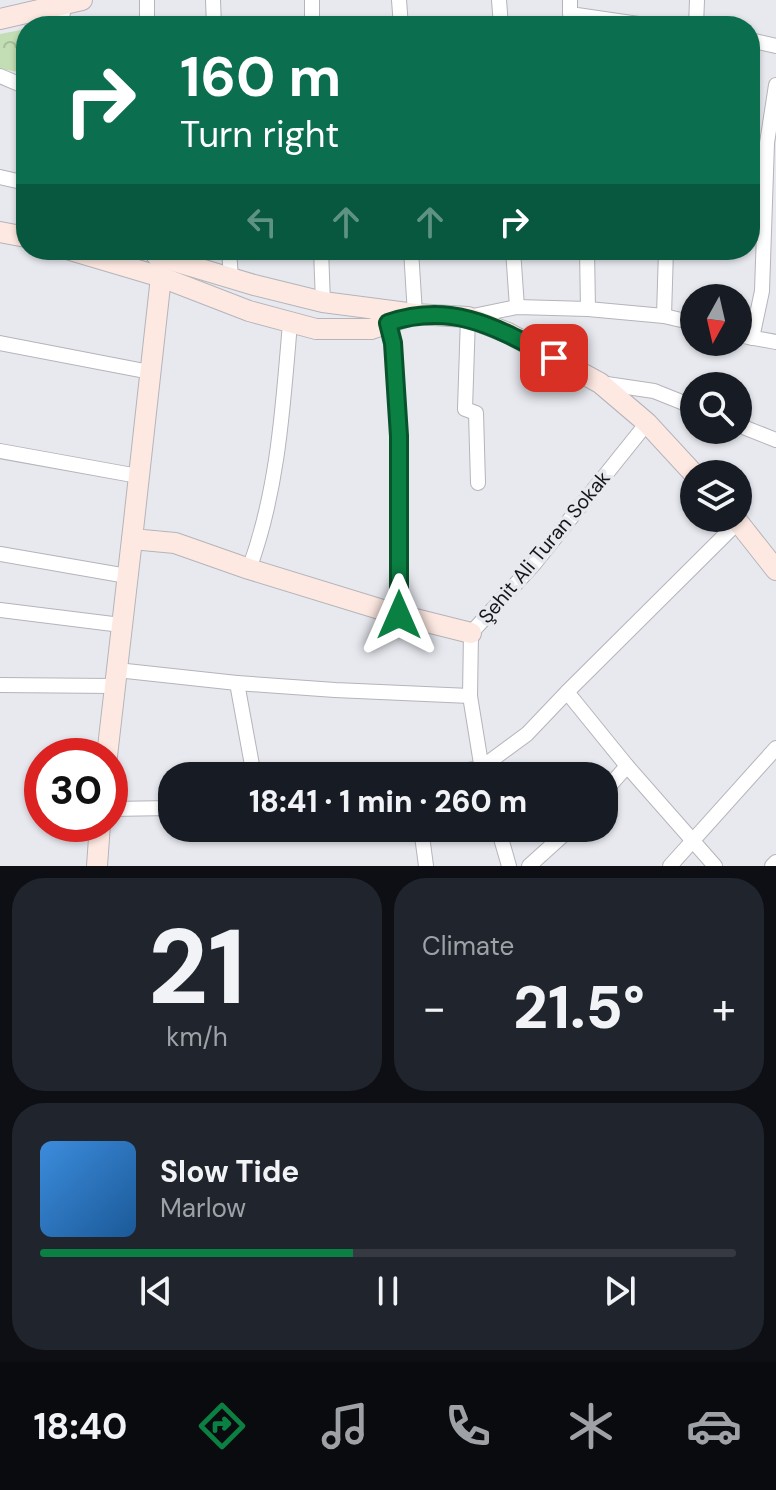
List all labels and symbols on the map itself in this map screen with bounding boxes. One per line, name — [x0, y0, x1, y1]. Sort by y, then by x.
north arrow — [680, 284, 752, 356]
pin — [520, 324, 588, 392]
street label: Şehit Ali Turan Sokak — [473, 465, 615, 629]
position arrow — [357, 573, 441, 657]
speed limit sign: 30 — [24, 738, 128, 842]

